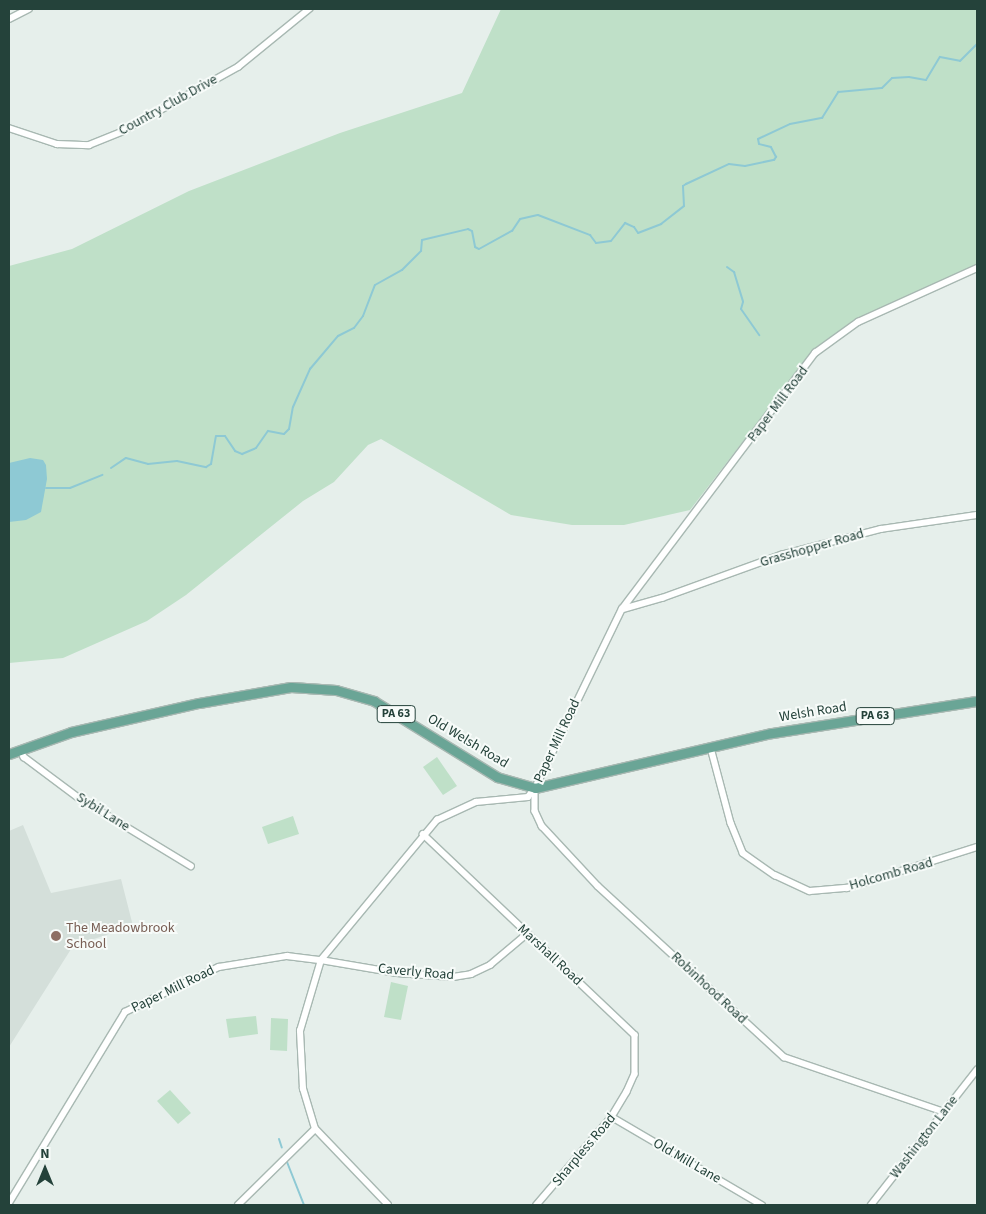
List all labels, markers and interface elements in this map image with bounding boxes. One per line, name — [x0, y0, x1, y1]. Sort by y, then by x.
street label: Country Club Drive — [116, 71, 220, 139]
street label: Paper Mill Road — [744, 363, 812, 445]
street label: Grasshopper Road — [758, 525, 866, 571]
street label: Paper Mill Road — [530, 697, 584, 785]
street label: Welsh Road — [778, 698, 848, 726]
road number: PA 63 — [376, 704, 416, 724]
road number: PA 63 — [855, 706, 895, 726]
street label: Old Welsh Road — [425, 710, 511, 772]
street label: Sybil Lane — [73, 789, 133, 835]
street label: Holcomb Road — [847, 854, 935, 894]
place label: The Meadowbrook School — [66, 920, 175, 952]
street label: Marshall Road — [514, 921, 586, 989]
marker: The Meadowbrook School — [50, 930, 62, 942]
street label: Robinhood Road — [668, 949, 750, 1027]
street label: Caverly Road — [377, 960, 455, 984]
street label: Paper Mill Road — [129, 962, 217, 1016]
street label: Washington Lane — [886, 1092, 962, 1182]
street label: Sharpless Road — [549, 1110, 619, 1190]
street label: Old Mill Lane — [650, 1135, 724, 1187]
north arrow — [20, 1144, 70, 1194]
text: N — [40, 1144, 50, 1164]

